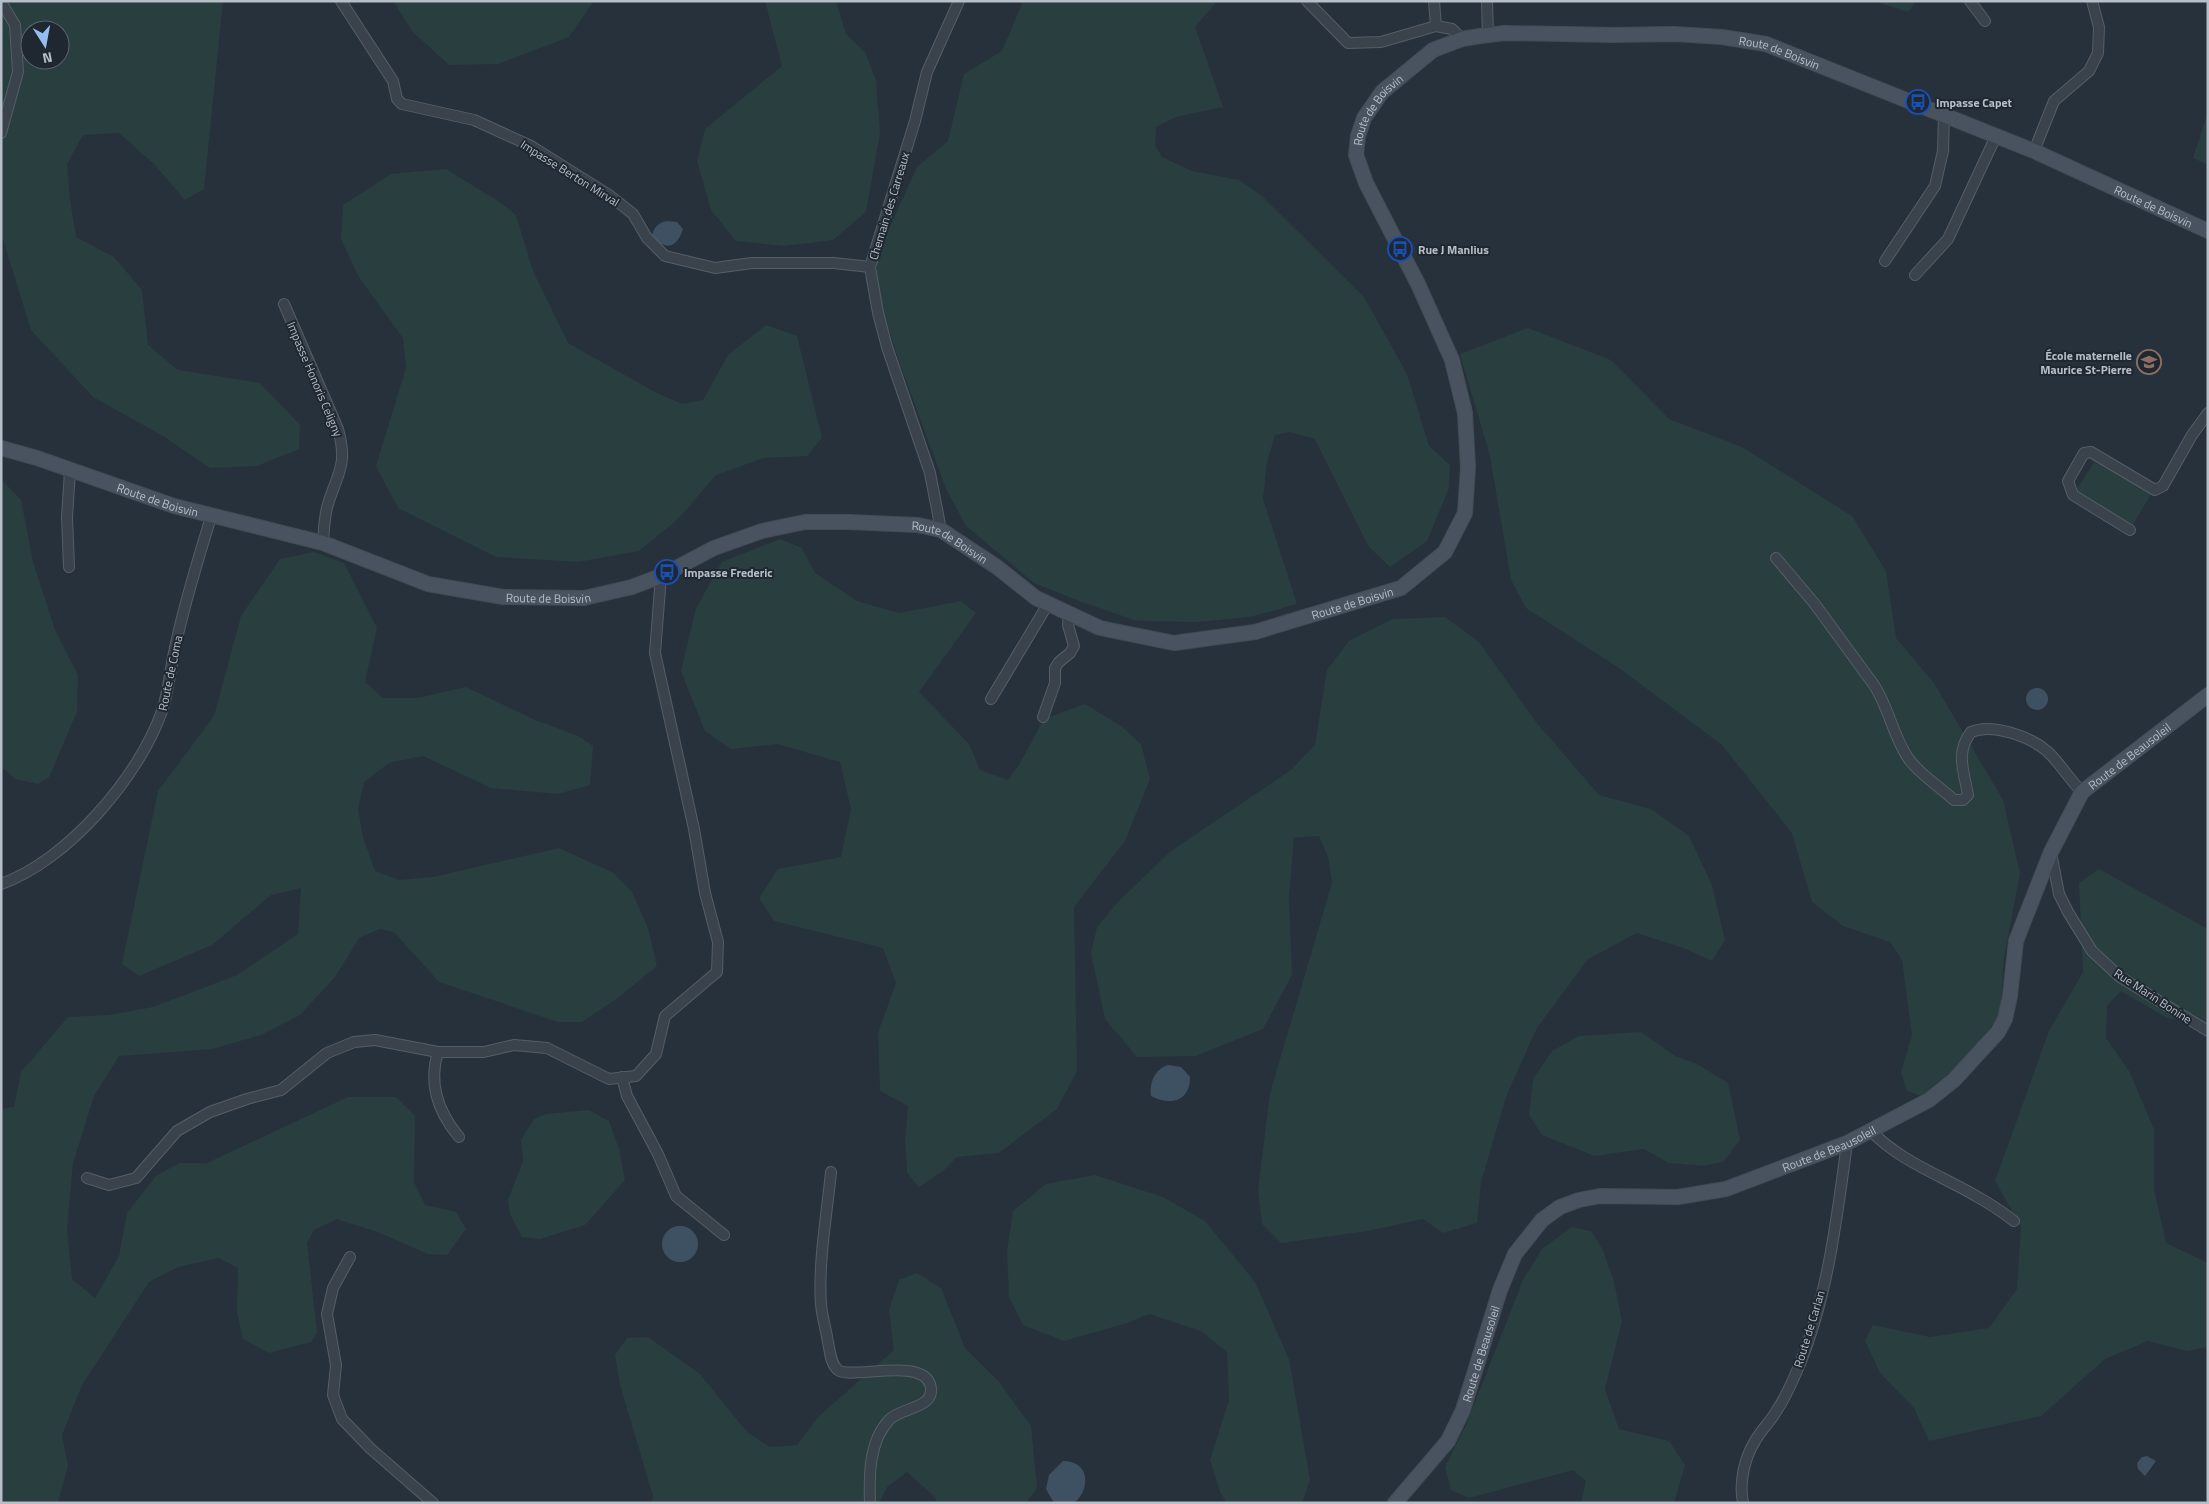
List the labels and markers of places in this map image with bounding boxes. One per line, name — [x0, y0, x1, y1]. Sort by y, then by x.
bus stop icon: Impasse Capet — [1905, 89, 1931, 115]
place label: Impasse Capet — [1936, 93, 2013, 112]
bus stop icon: Rue J Manlius — [1387, 236, 1413, 262]
place label: Rue J Manlius — [1418, 240, 1489, 259]
place label: École maternelle Maurice St-Pierre — [2040, 346, 2132, 379]
school or university icon: École maternelle Maurice St-Pierre — [2136, 349, 2162, 375]
bus stop icon: Impasse Frederic — [654, 559, 680, 585]
place label: Impasse Frederic — [684, 563, 773, 582]

